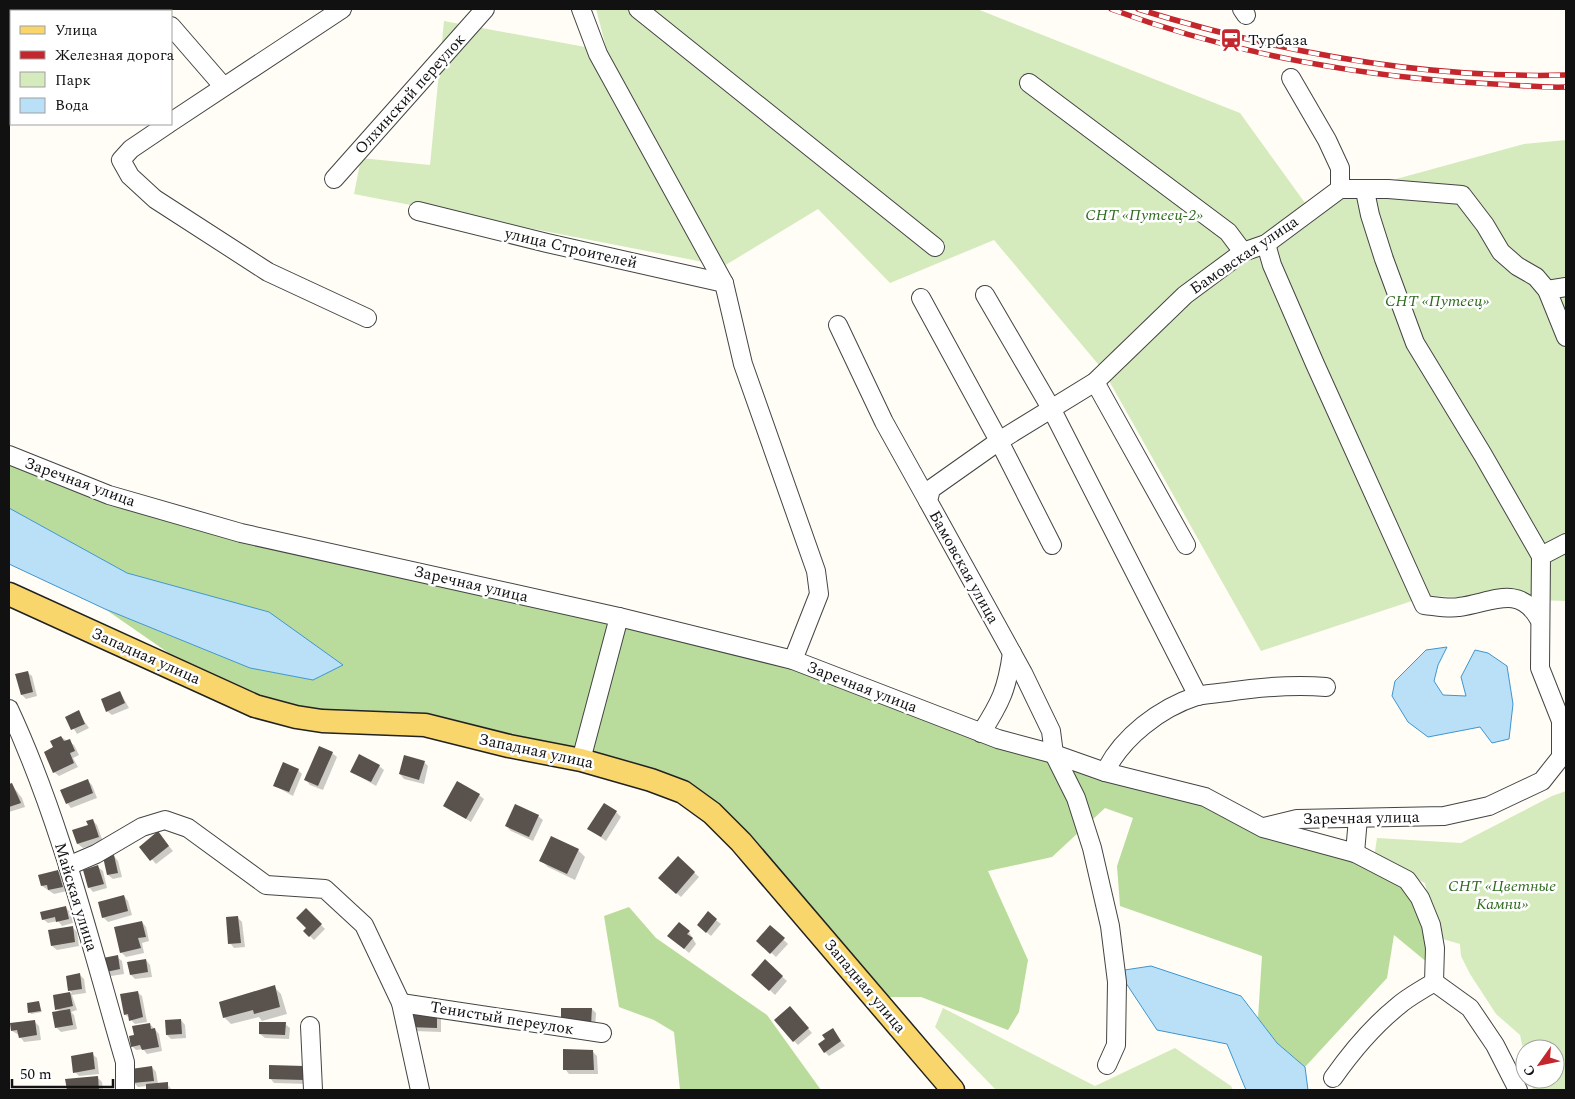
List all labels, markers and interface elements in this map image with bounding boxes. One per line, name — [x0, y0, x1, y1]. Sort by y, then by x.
legend — [10, 10, 172, 125]
text: Улица — [55, 19, 98, 42]
station icon: Турбаза — [1218, 27, 1244, 53]
street label: Олхинский переулок — [349, 28, 471, 160]
place label: Турбаза — [1248, 28, 1308, 52]
text: Железная дорога — [55, 44, 175, 67]
text: Парк — [55, 69, 91, 92]
text: Вода — [55, 94, 89, 117]
park label: СНТ «Путеец-2» — [1085, 203, 1203, 227]
street label: Бамовская улица — [1185, 210, 1303, 300]
street label: улица Строителей — [501, 221, 640, 275]
park label: СНТ «Путеец» — [1385, 289, 1489, 313]
street label: Заречная улица — [21, 451, 139, 513]
street label: Бамовская улица — [923, 506, 1005, 628]
street label: Заречная улица — [411, 559, 531, 609]
street label: Западная улица — [88, 621, 204, 691]
street label: Заречная улица — [803, 655, 921, 719]
street label: Западная улица — [476, 727, 596, 775]
street label: Заречная улица — [1302, 805, 1420, 831]
street label: Майская улица — [48, 840, 104, 955]
park label: СНТ «Цветные Камни» — [1448, 874, 1556, 916]
street label: Западная улица — [818, 933, 912, 1039]
street label: Тенистый переулок — [428, 995, 576, 1041]
north arrow — [1515, 1039, 1565, 1089]
scale bar — [12, 1056, 114, 1088]
text: С — [1518, 1061, 1541, 1081]
text: 50 m — [20, 1063, 52, 1086]

